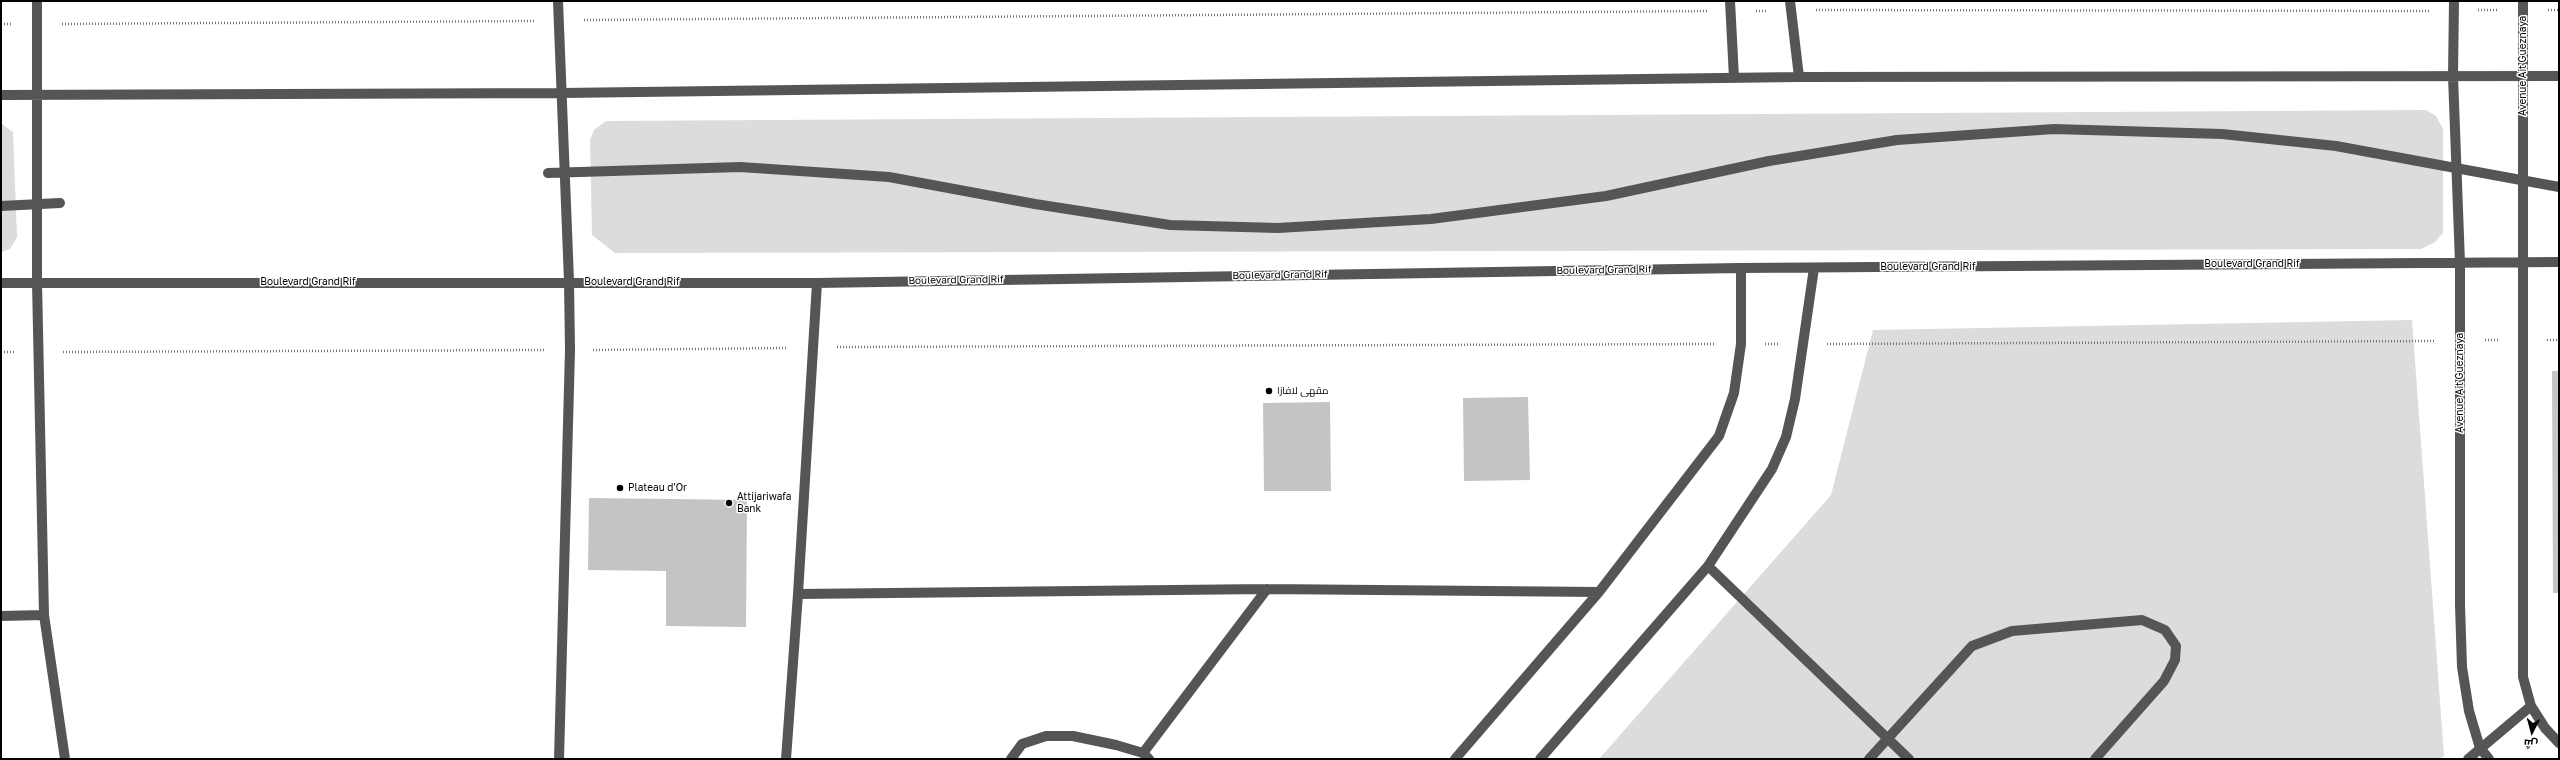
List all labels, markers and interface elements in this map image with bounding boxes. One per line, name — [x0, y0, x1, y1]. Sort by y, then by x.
street label: Avenue Ait Gueznaya — [2517, 16, 2529, 116]
street label: Boulevard Grand Rif — [2204, 258, 2300, 270]
street label: Boulevard Grand Rif — [1880, 261, 1976, 273]
street label: Boulevard Grand Rif — [1556, 263, 1652, 277]
street label: Boulevard Grand Rif — [1232, 268, 1328, 282]
street label: Boulevard Grand Rif — [908, 273, 1004, 287]
street label: Boulevard Grand Rif — [260, 276, 356, 288]
street label: Boulevard Grand Rif — [584, 276, 680, 288]
street label: Avenue Ait Gueznaya — [2454, 333, 2466, 433]
place label: مقهى لافازا — [1277, 385, 1329, 397]
marker: مقهى لافازا — [1264, 386, 1274, 396]
place label: Plateau d'Or — [628, 482, 687, 494]
marker: Plateau d'Or — [615, 483, 625, 493]
place label: Attijariwafa Bank — [737, 491, 791, 514]
marker: Attijariwafa Bank — [724, 498, 734, 508]
north arrow — [2512, 712, 2552, 752]
text: ش — [2523, 737, 2538, 752]

